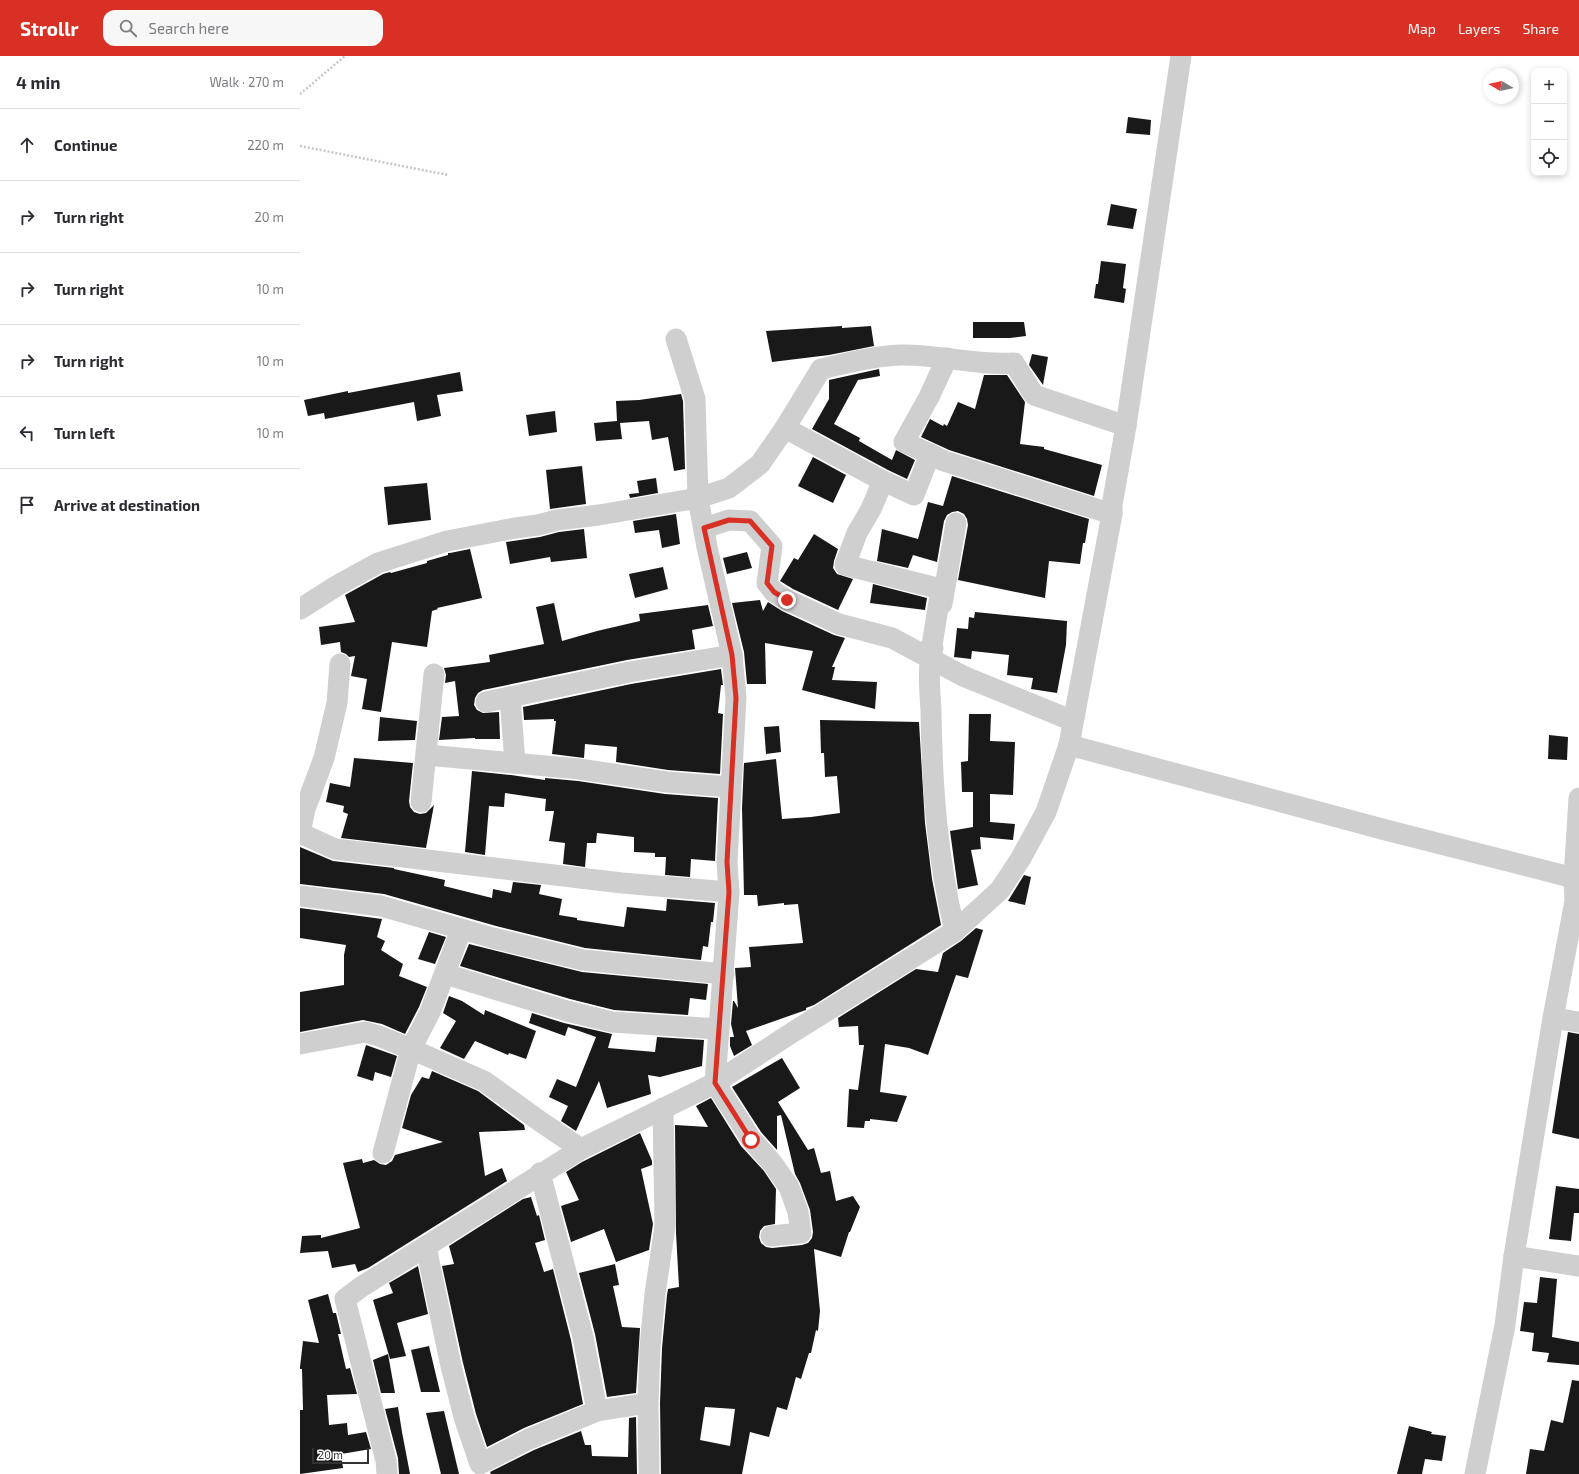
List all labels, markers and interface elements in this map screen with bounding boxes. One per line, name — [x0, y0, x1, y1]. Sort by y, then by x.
search box — [103, 10, 383, 46]
text: Strollr — [20, 17, 79, 40]
icon: search — [117, 17, 139, 39]
text: Search here — [149, 19, 229, 37]
text: Map — [1408, 20, 1436, 37]
text: Layers — [1458, 20, 1500, 37]
text: Share — [1522, 20, 1559, 37]
north arrow — [1483, 68, 1519, 104]
map controls — [1531, 68, 1567, 176]
button: + — [1531, 68, 1567, 104]
text: 4 min — [16, 72, 60, 92]
text: Walk · 270 m — [209, 74, 284, 90]
button: − — [1531, 104, 1567, 140]
icon: ahead — [16, 134, 38, 156]
text: Continue — [54, 136, 117, 154]
text: 220 m — [247, 137, 284, 153]
button: locate — [1531, 140, 1567, 176]
icon: right — [16, 206, 38, 228]
text: Turn right — [54, 208, 124, 226]
text: 20 m — [255, 209, 284, 225]
icon: right — [16, 278, 38, 300]
text: Turn right — [54, 280, 124, 298]
text: 10 m — [257, 281, 284, 297]
icon: right — [16, 350, 38, 372]
text: Turn right — [54, 352, 124, 370]
text: 10 m — [257, 353, 284, 369]
icon: left — [16, 422, 38, 444]
text: Turn left — [54, 424, 115, 442]
text: 10 m — [257, 425, 284, 441]
icon: arrive — [16, 494, 38, 516]
text: Arrive at destination — [54, 496, 200, 514]
route end — [778, 591, 796, 609]
route start — [742, 1131, 760, 1149]
scale bar — [312, 1446, 369, 1465]
text: 20 m — [318, 1448, 343, 1461]

